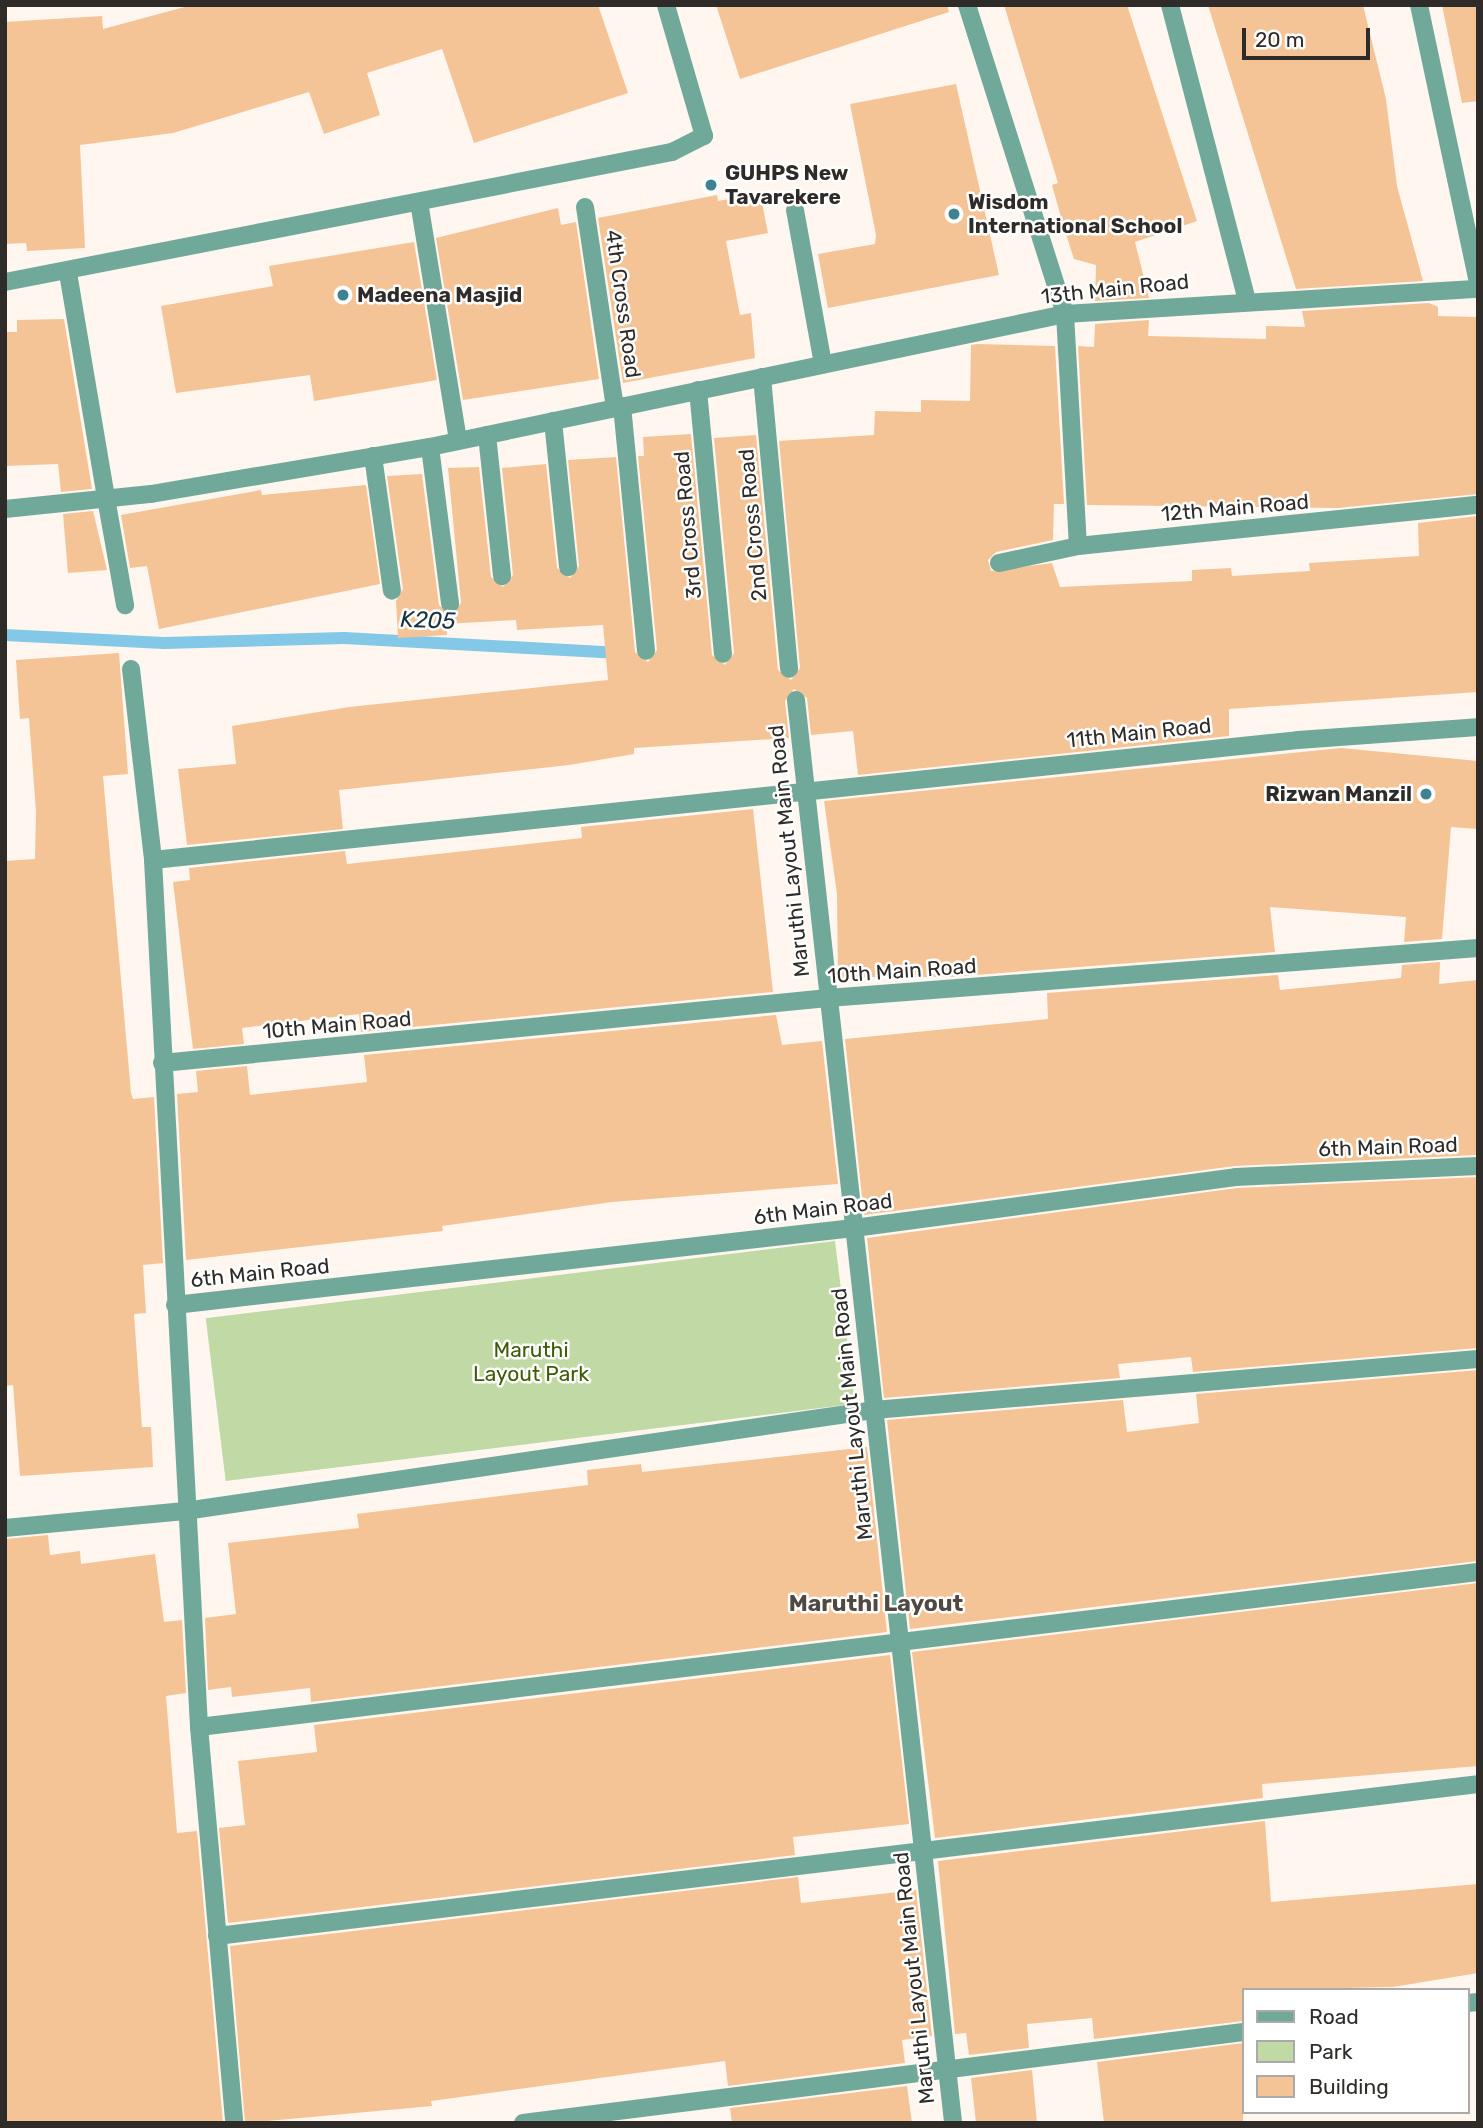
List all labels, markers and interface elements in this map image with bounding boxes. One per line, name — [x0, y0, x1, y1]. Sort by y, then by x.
scale bar — [1245, 14, 1373, 58]
text: 20 m — [1255, 27, 1304, 52]
place label: GUHPS New Tavarekere — [725, 160, 848, 210]
marker: GUHPS New Tavarekere — [703, 177, 719, 193]
place label: Wisdom International School — [968, 189, 1182, 239]
marker: Wisdom International School — [946, 206, 962, 222]
street label: 4th Cross Road — [600, 228, 646, 380]
street label: 13th Main Road — [1040, 269, 1190, 309]
place label: Madeena Masjid — [357, 282, 522, 308]
marker: Madeena Masjid — [335, 287, 351, 303]
street label: 2nd Cross Road — [734, 448, 772, 602]
street label: 3rd Cross Road — [669, 450, 707, 600]
street label: 12th Main Road — [1160, 489, 1310, 527]
water label: K205 — [400, 605, 456, 635]
street label: 11th Main Road — [1066, 713, 1212, 753]
street label: Maruthi Layout Main Road — [763, 724, 815, 978]
place label: Rizwan Manzil — [1265, 781, 1412, 807]
marker: Rizwan Manzil — [1418, 786, 1434, 802]
street label: 10th Main Road — [827, 953, 977, 989]
street label: 10th Main Road — [261, 1006, 413, 1044]
street label: 6th Main Road — [1318, 1132, 1458, 1162]
street label: 6th Main Road — [752, 1188, 894, 1230]
street label: 6th Main Road — [189, 1253, 331, 1293]
street label: Maruthi Layout Main Road — [826, 1287, 878, 1541]
park label: Maruthi Layout Park — [473, 1337, 589, 1387]
district label: Maruthi Layout — [789, 1589, 963, 1617]
street label: Maruthi Layout Main Road — [888, 1851, 940, 2105]
legend — [1242, 1988, 1469, 2114]
text: Road — [1309, 2004, 1359, 2029]
text: Park — [1309, 2039, 1353, 2064]
text: Building — [1309, 2074, 1389, 2099]

